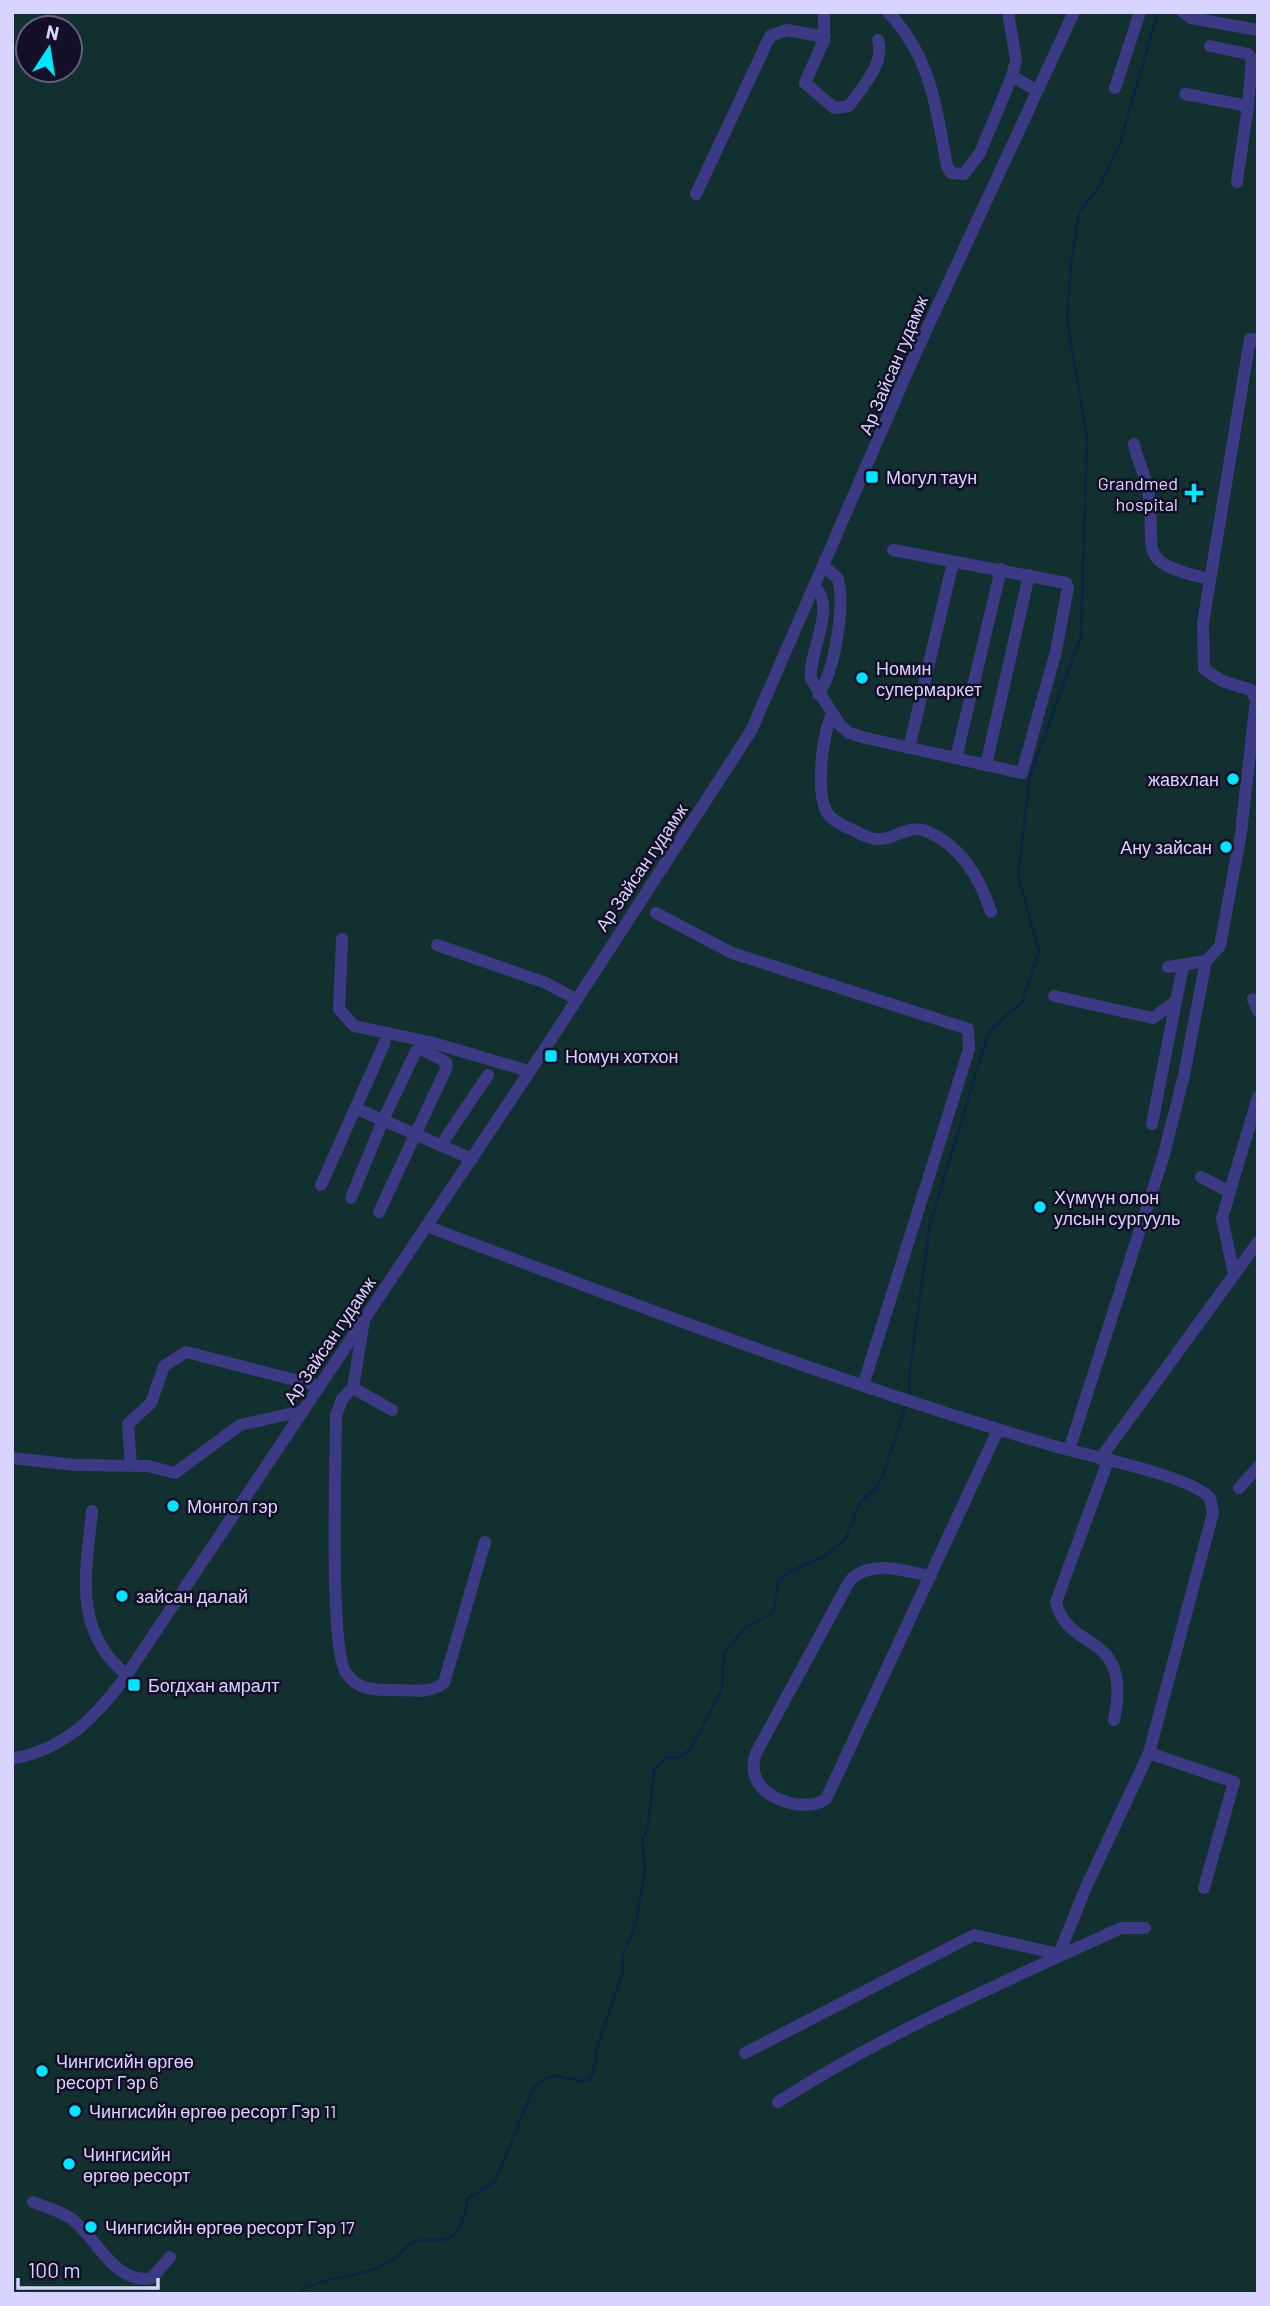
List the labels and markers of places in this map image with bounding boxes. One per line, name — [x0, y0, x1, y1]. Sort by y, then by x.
place label: Могул таун — [886, 466, 977, 488]
marker: Могул таун — [864, 469, 880, 485]
place label: Grandmed hospital — [1098, 472, 1178, 515]
marker: Grandmed hospital — [1184, 483, 1204, 503]
place label: Номин супермаркет — [876, 657, 982, 700]
marker: Номин супермаркет — [854, 670, 870, 686]
place label: жавхлан — [1148, 768, 1219, 790]
marker: жавхлан — [1225, 771, 1241, 787]
place label: Ану зайсан — [1120, 836, 1212, 858]
marker: Ану зайсан — [1218, 839, 1234, 855]
place label: Номун хотхон — [565, 1045, 679, 1067]
marker: Номун хотхон — [543, 1048, 559, 1064]
place label: Хүмүүн олон улсын сургууль — [1054, 1186, 1180, 1229]
marker: Хүмүүн олон улсын сургууль — [1032, 1199, 1048, 1215]
place label: Монгол гэр — [187, 1495, 278, 1517]
marker: Монгол гэр — [165, 1498, 181, 1514]
place label: зайсан далай — [136, 1585, 248, 1607]
marker: зайсан далай — [114, 1588, 130, 1604]
place label: Богдхан амралт — [148, 1674, 280, 1696]
marker: Богдхан амралт — [126, 1677, 142, 1693]
place label: Чингисийн өргөө ресорт Гэр 6 — [56, 2050, 194, 2093]
marker: Чингисийн өргөө ресорт Гэр 6 — [34, 2063, 50, 2079]
place label: Чингисийн өргөө ресорт Гэр 11 — [89, 2100, 336, 2122]
marker: Чингисийн өргөө ресорт Гэр 11 — [67, 2103, 83, 2119]
place label: Чингисийн өргөө ресорт — [83, 2143, 190, 2186]
marker: Чингисийн өргөө ресорт — [61, 2156, 77, 2172]
place label: Чингисийн өргөө ресорт Гэр 17 — [105, 2216, 355, 2238]
marker: Чингисийн өргөө ресорт Гэр 17 — [83, 2219, 99, 2235]

